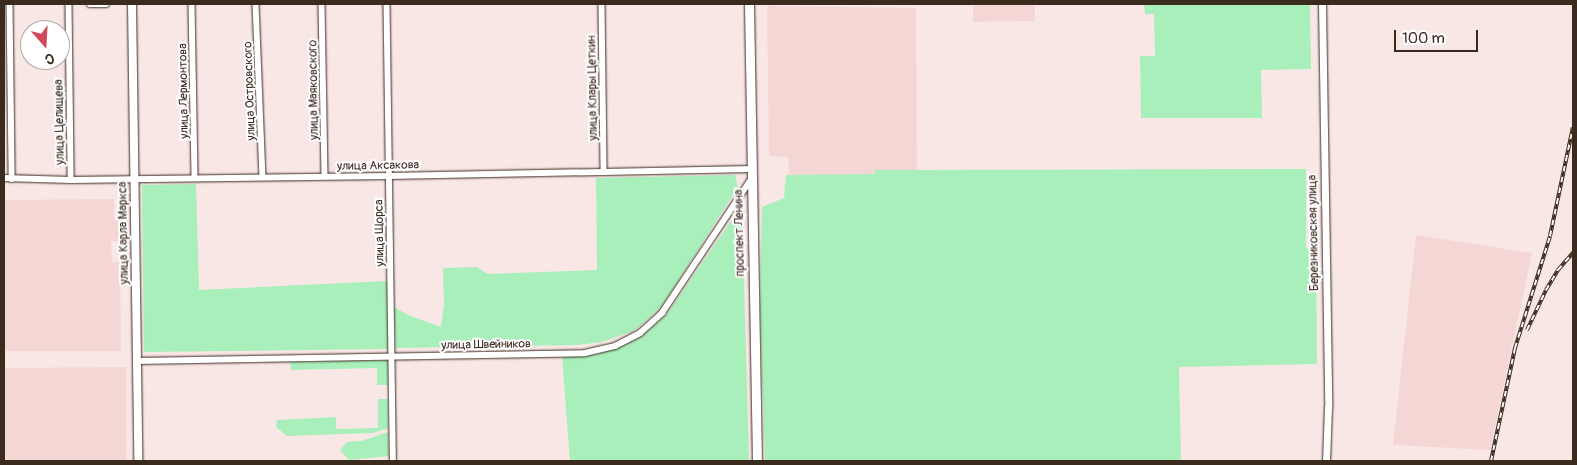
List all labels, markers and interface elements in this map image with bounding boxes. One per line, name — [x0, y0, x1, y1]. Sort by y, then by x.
north arrow — [20, 20, 70, 70]
scale bar — [1397, 20, 1481, 52]
text: 100 m — [1402, 29, 1445, 48]
street label: улица Клары Цеткин — [585, 35, 601, 141]
street label: улица Маяковского — [306, 40, 322, 140]
street label: улица Островского — [241, 41, 259, 141]
street label: улица Лермонтова — [176, 43, 192, 139]
text: С — [43, 49, 57, 68]
street label: улица Целищева — [52, 79, 68, 165]
street label: улица Аксакова — [337, 158, 419, 174]
street label: Березниковская улица — [1306, 175, 1322, 291]
street label: улица Карла Маркса — [116, 181, 132, 285]
street label: проспект Ленина — [732, 189, 748, 277]
street label: улица Щорса — [372, 199, 388, 267]
street label: улица Швейников — [441, 337, 531, 353]

